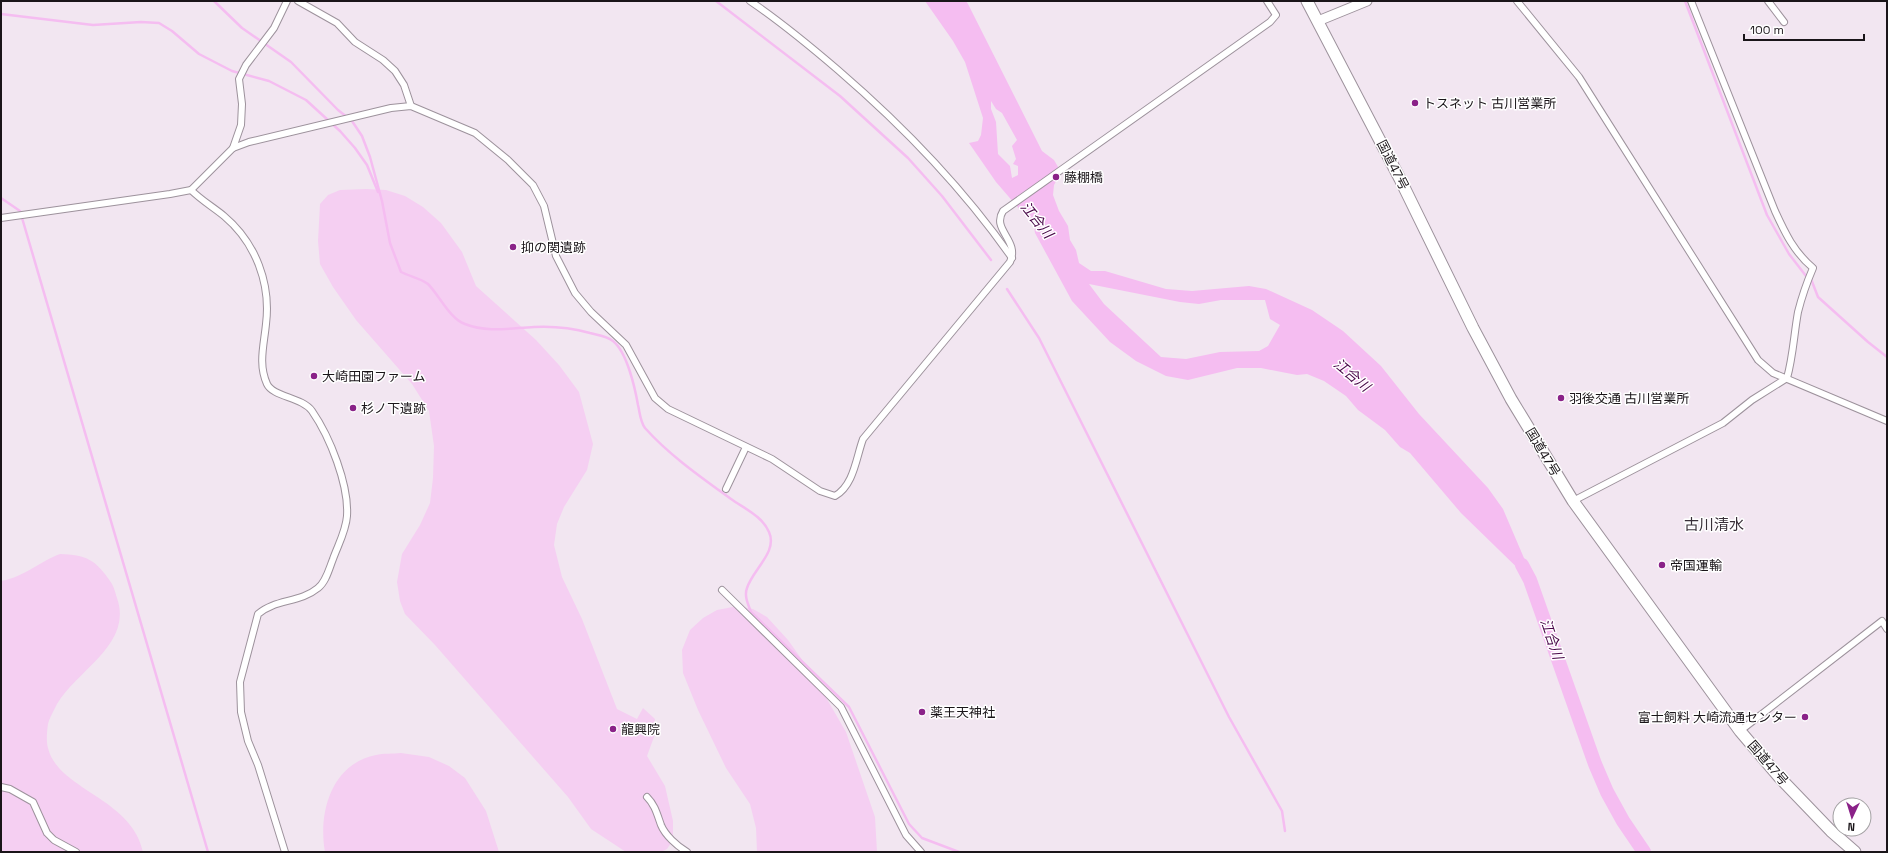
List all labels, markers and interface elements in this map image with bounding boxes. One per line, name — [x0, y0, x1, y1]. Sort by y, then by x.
scale bar — [1744, 16, 1864, 42]
text: 100 m — [1750, 22, 1784, 38]
place label: トスネット 古川営業所 — [1423, 95, 1556, 112]
marker: トスネット 古川営業所 — [1410, 98, 1420, 108]
street label: 国道47号 — [1373, 137, 1413, 193]
place label: 藤棚橋 — [1064, 169, 1103, 186]
marker: 藤棚橋 — [1051, 172, 1061, 182]
water label: 江合川 — [1017, 198, 1058, 244]
place label: 抑の関遺跡 — [521, 239, 586, 256]
marker: 抑の関遺跡 — [508, 242, 518, 252]
water label: 江合川 — [1330, 355, 1375, 397]
place label: 大崎田園ファーム — [322, 368, 426, 385]
marker: 大崎田園ファーム — [309, 371, 319, 381]
place label: 羽後交通 古川営業所 — [1569, 390, 1689, 407]
marker: 羽後交通 古川営業所 — [1556, 393, 1566, 403]
place label: 杉ノ下遺跡 — [361, 400, 426, 417]
marker: 杉ノ下遺跡 — [348, 403, 358, 413]
street label: 国道47号 — [1522, 424, 1564, 480]
district label: 古川清水 — [1684, 515, 1744, 534]
place label: 帝国運輸 — [1670, 557, 1722, 574]
marker: 帝国運輸 — [1657, 560, 1667, 570]
water label: 江合川 — [1537, 616, 1568, 664]
place label: 薬王天神社 — [930, 704, 995, 721]
marker: 薬王天神社 — [917, 707, 927, 717]
place label: 富士飼料 大崎流通センター — [1638, 709, 1797, 726]
marker: 富士飼料 大崎流通センター — [1800, 712, 1810, 722]
place label: 龍興院 — [621, 721, 660, 738]
marker: 龍興院 — [608, 724, 618, 734]
street label: 国道47号 — [1744, 737, 1792, 789]
north arrow — [1832, 797, 1872, 837]
text: N — [1847, 820, 1855, 834]

